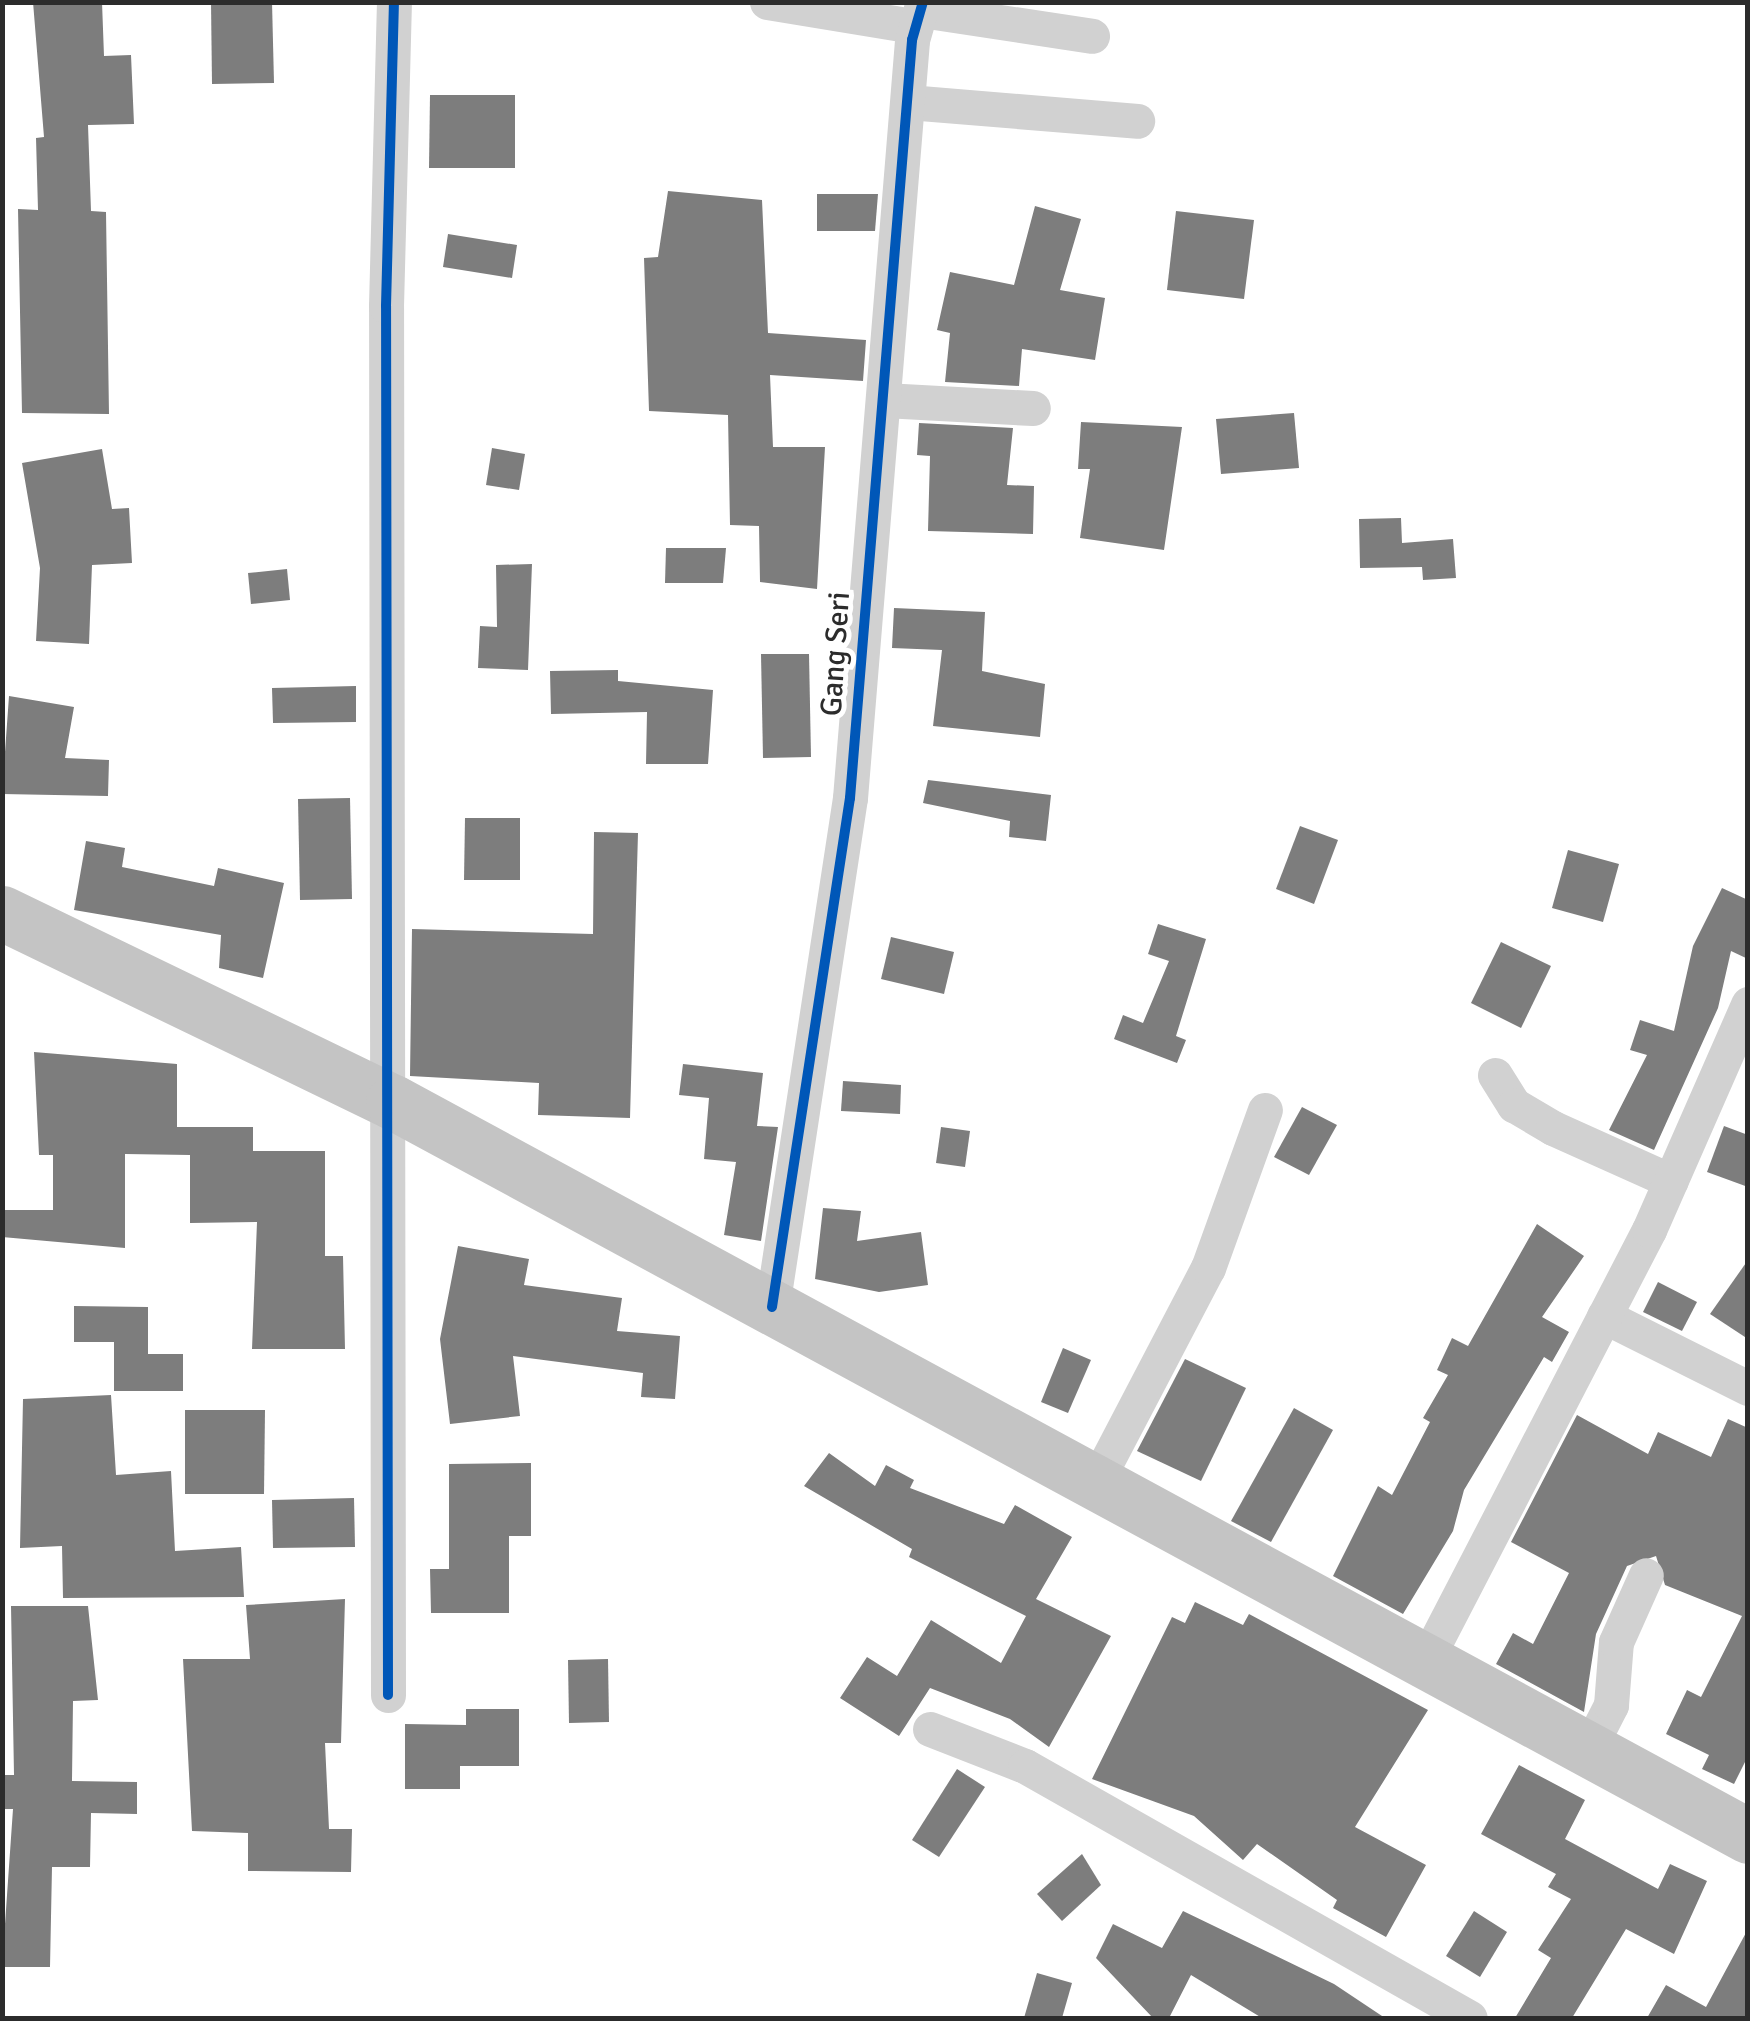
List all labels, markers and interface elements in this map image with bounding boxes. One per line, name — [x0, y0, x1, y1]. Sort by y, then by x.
street label: Gang Seri — [814, 591, 858, 717]

